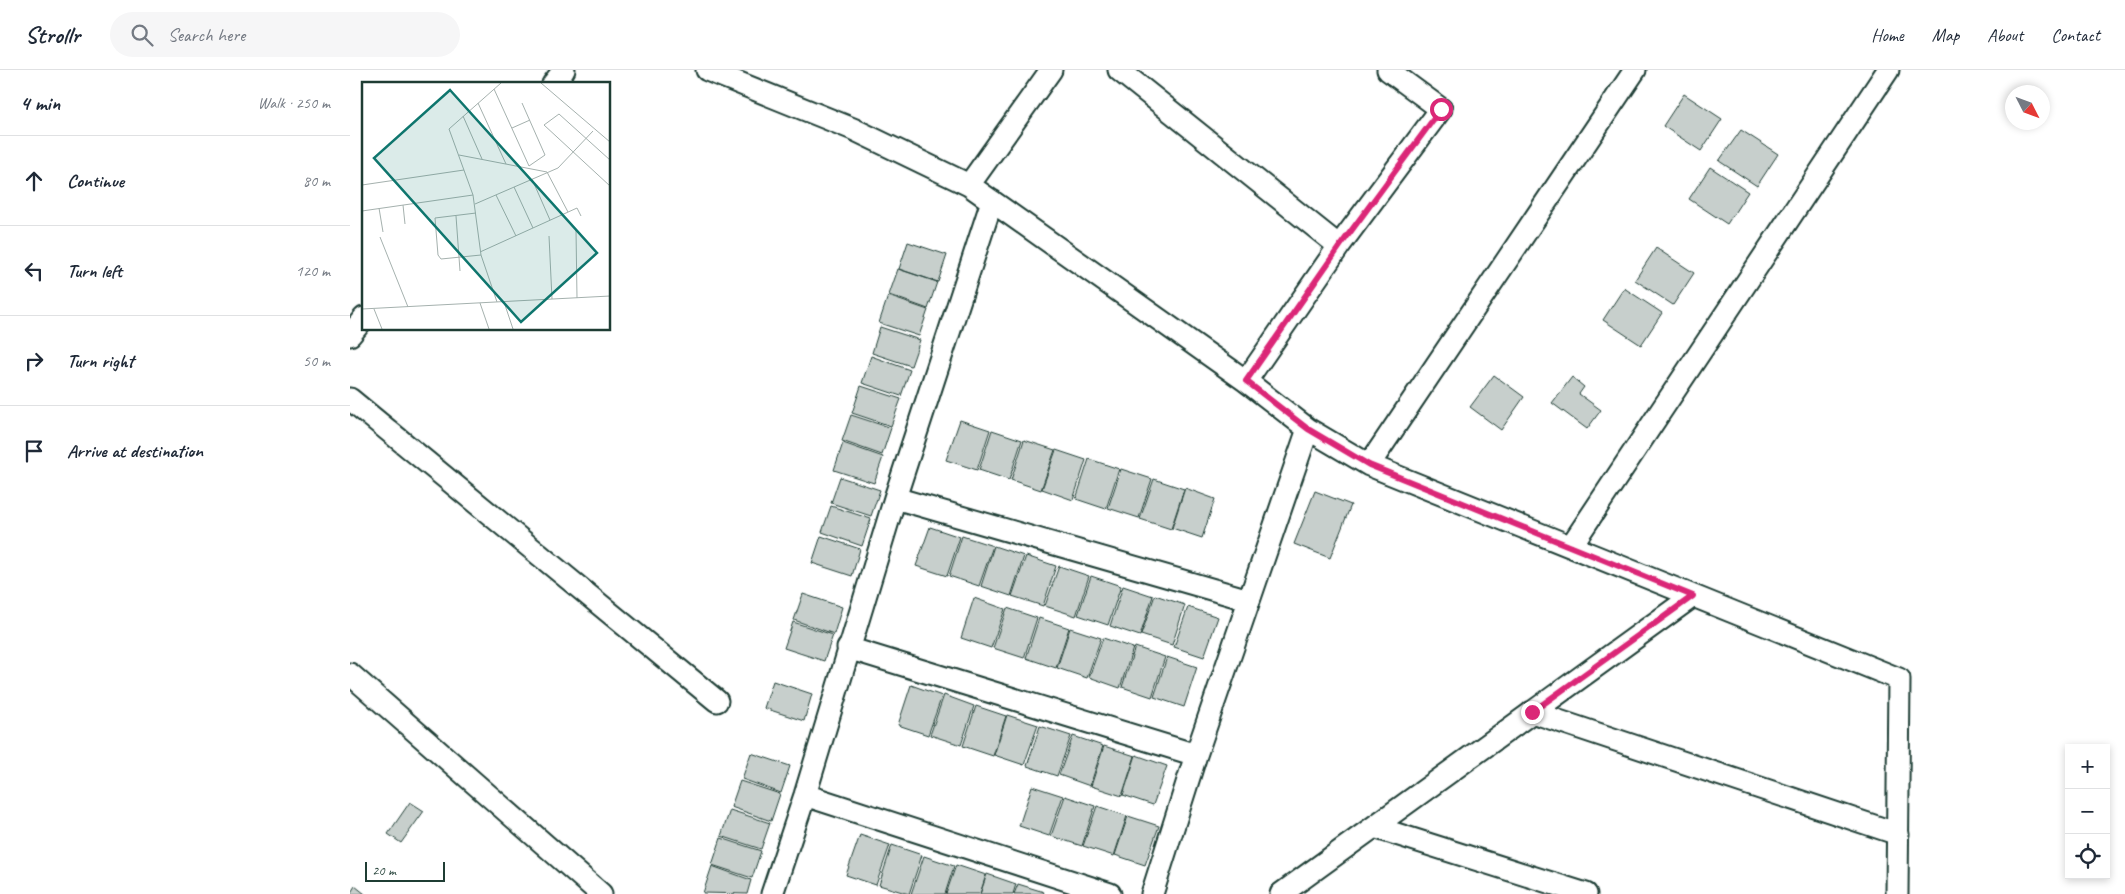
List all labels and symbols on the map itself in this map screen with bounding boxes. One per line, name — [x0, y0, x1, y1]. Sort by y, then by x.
inset map — [362, 82, 610, 330]
north arrow — [2005, 85, 2050, 130]
route start — [1430, 98, 1453, 121]
route end — [1521, 701, 1544, 724]
scale bar — [365, 859, 445, 882]

